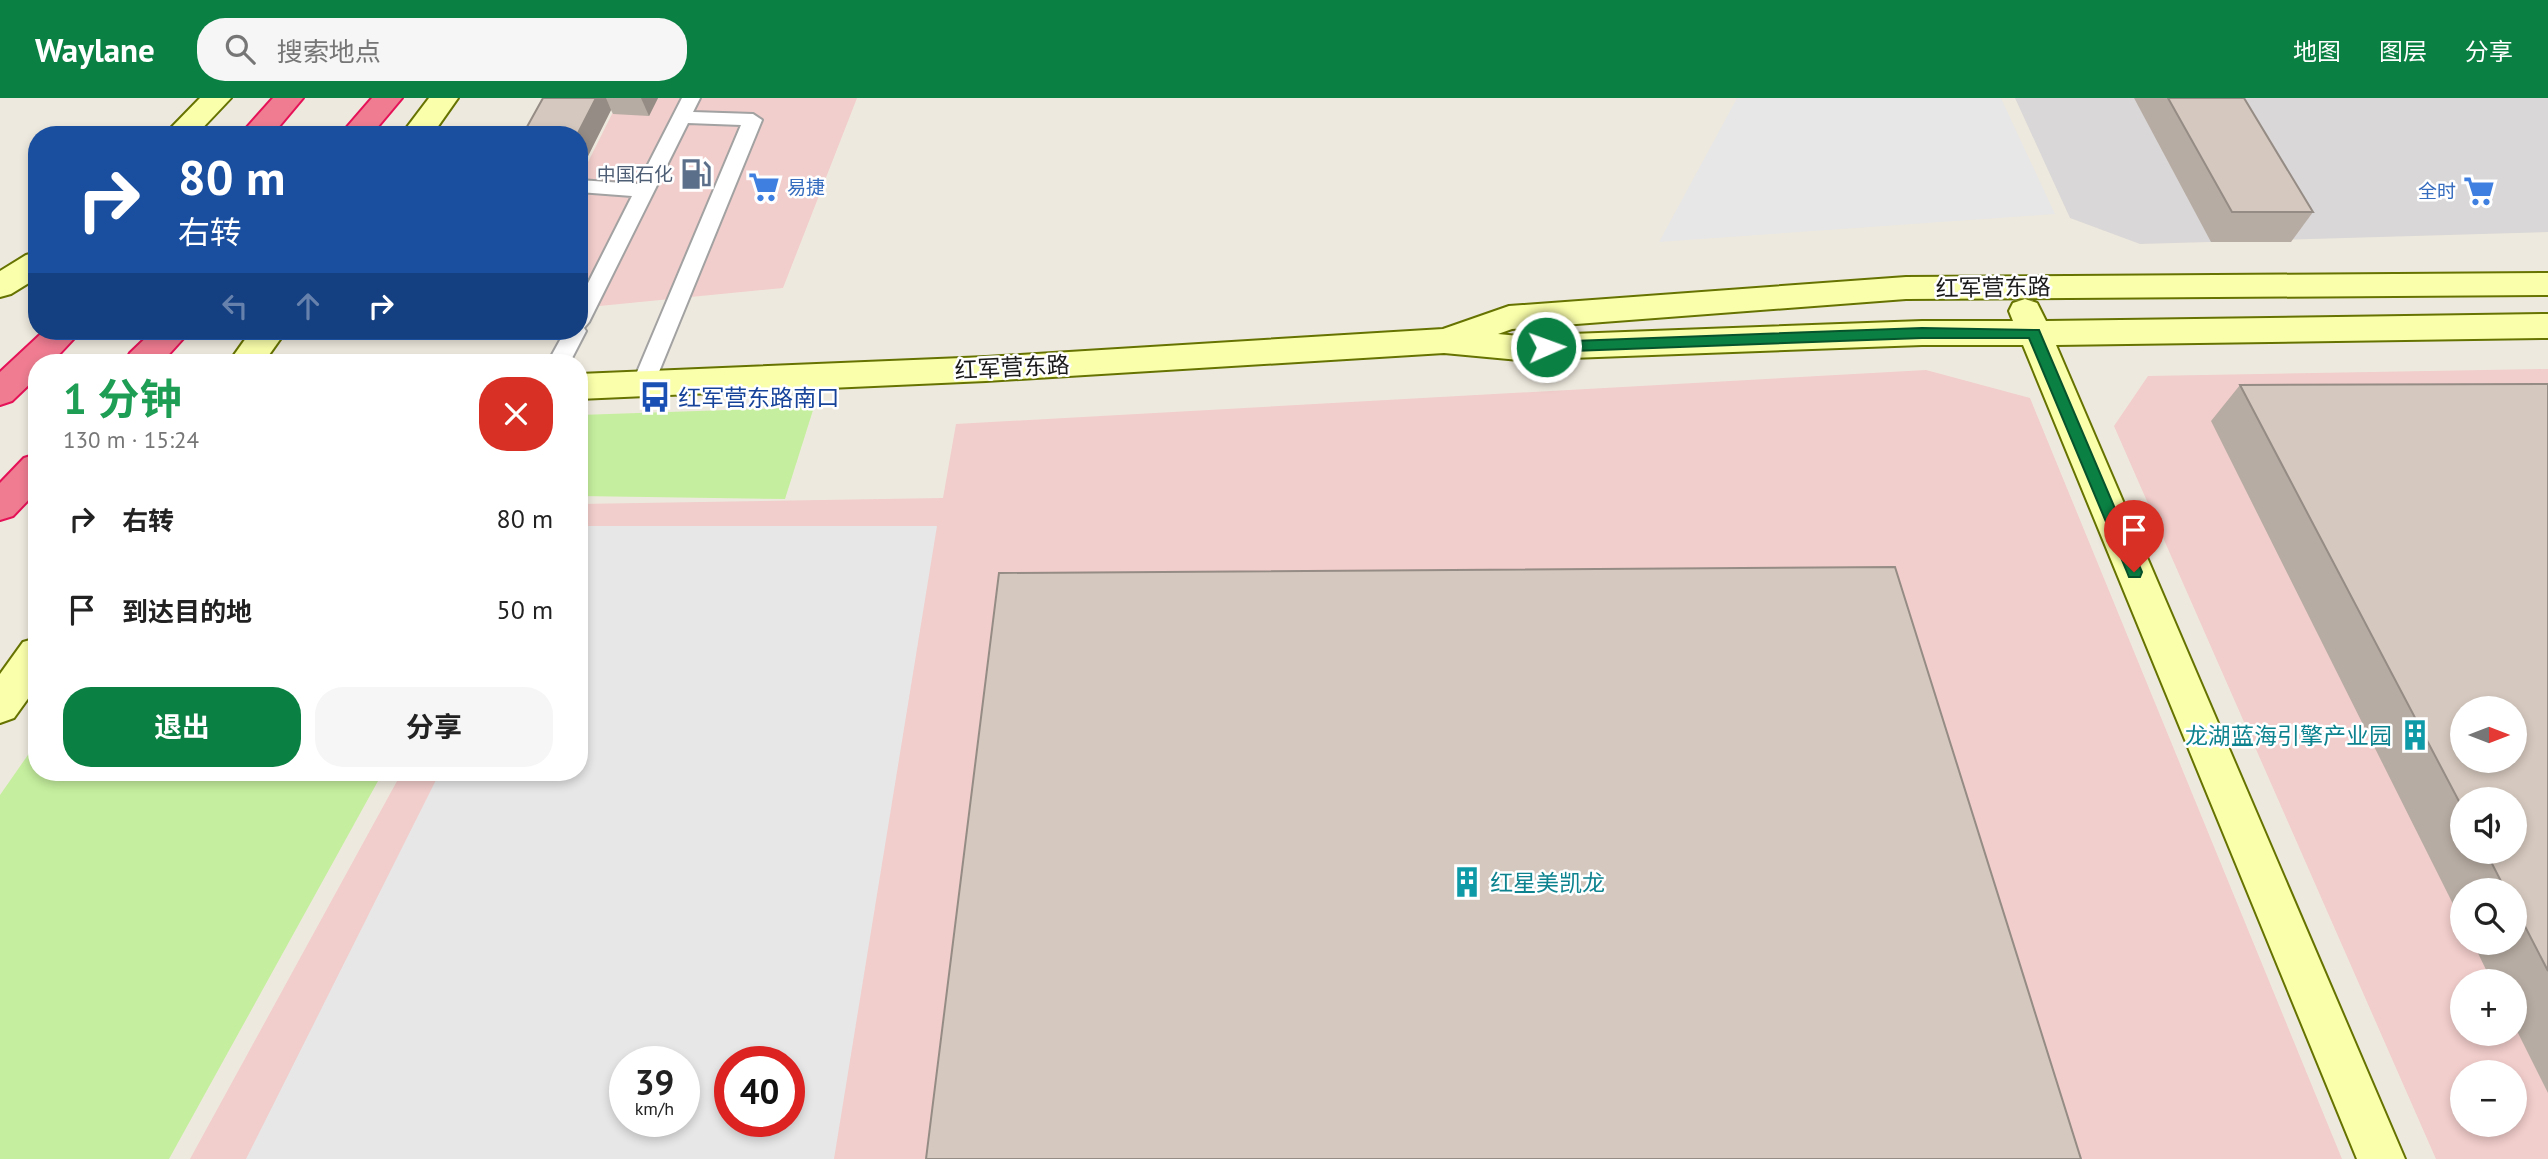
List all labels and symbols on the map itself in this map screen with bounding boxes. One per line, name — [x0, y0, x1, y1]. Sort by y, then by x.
fuel station icon: 中国石化 — [679, 157, 713, 191]
place label: 中国石化 — [597, 162, 673, 186]
supermarket icon: 易捷 — [747, 170, 781, 204]
supermarket icon: 全时 — [2462, 174, 2496, 208]
place label: 易捷 — [787, 175, 825, 199]
place label: 全时 — [2418, 179, 2456, 203]
street label: 红军营东路 — [1935, 271, 2051, 303]
position arrow — [1509, 310, 1583, 384]
street label: 红军营东路 — [954, 350, 1070, 384]
bus stop icon: 红军营东路南口 — [638, 380, 672, 414]
place label: 红军营东路南口 — [678, 383, 839, 412]
pin — [2104, 500, 2164, 572]
north arrow — [2450, 696, 2527, 774]
building icon: 龙湖蓝海引擎产业园 — [2398, 718, 2432, 752]
place label: 龙湖蓝海引擎产业园 — [2185, 721, 2392, 750]
building icon: 红星美凯龙 — [1450, 865, 1484, 899]
place label: 红星美凯龙 — [1490, 868, 1605, 897]
speed limit sign: 40 — [714, 1046, 805, 1137]

